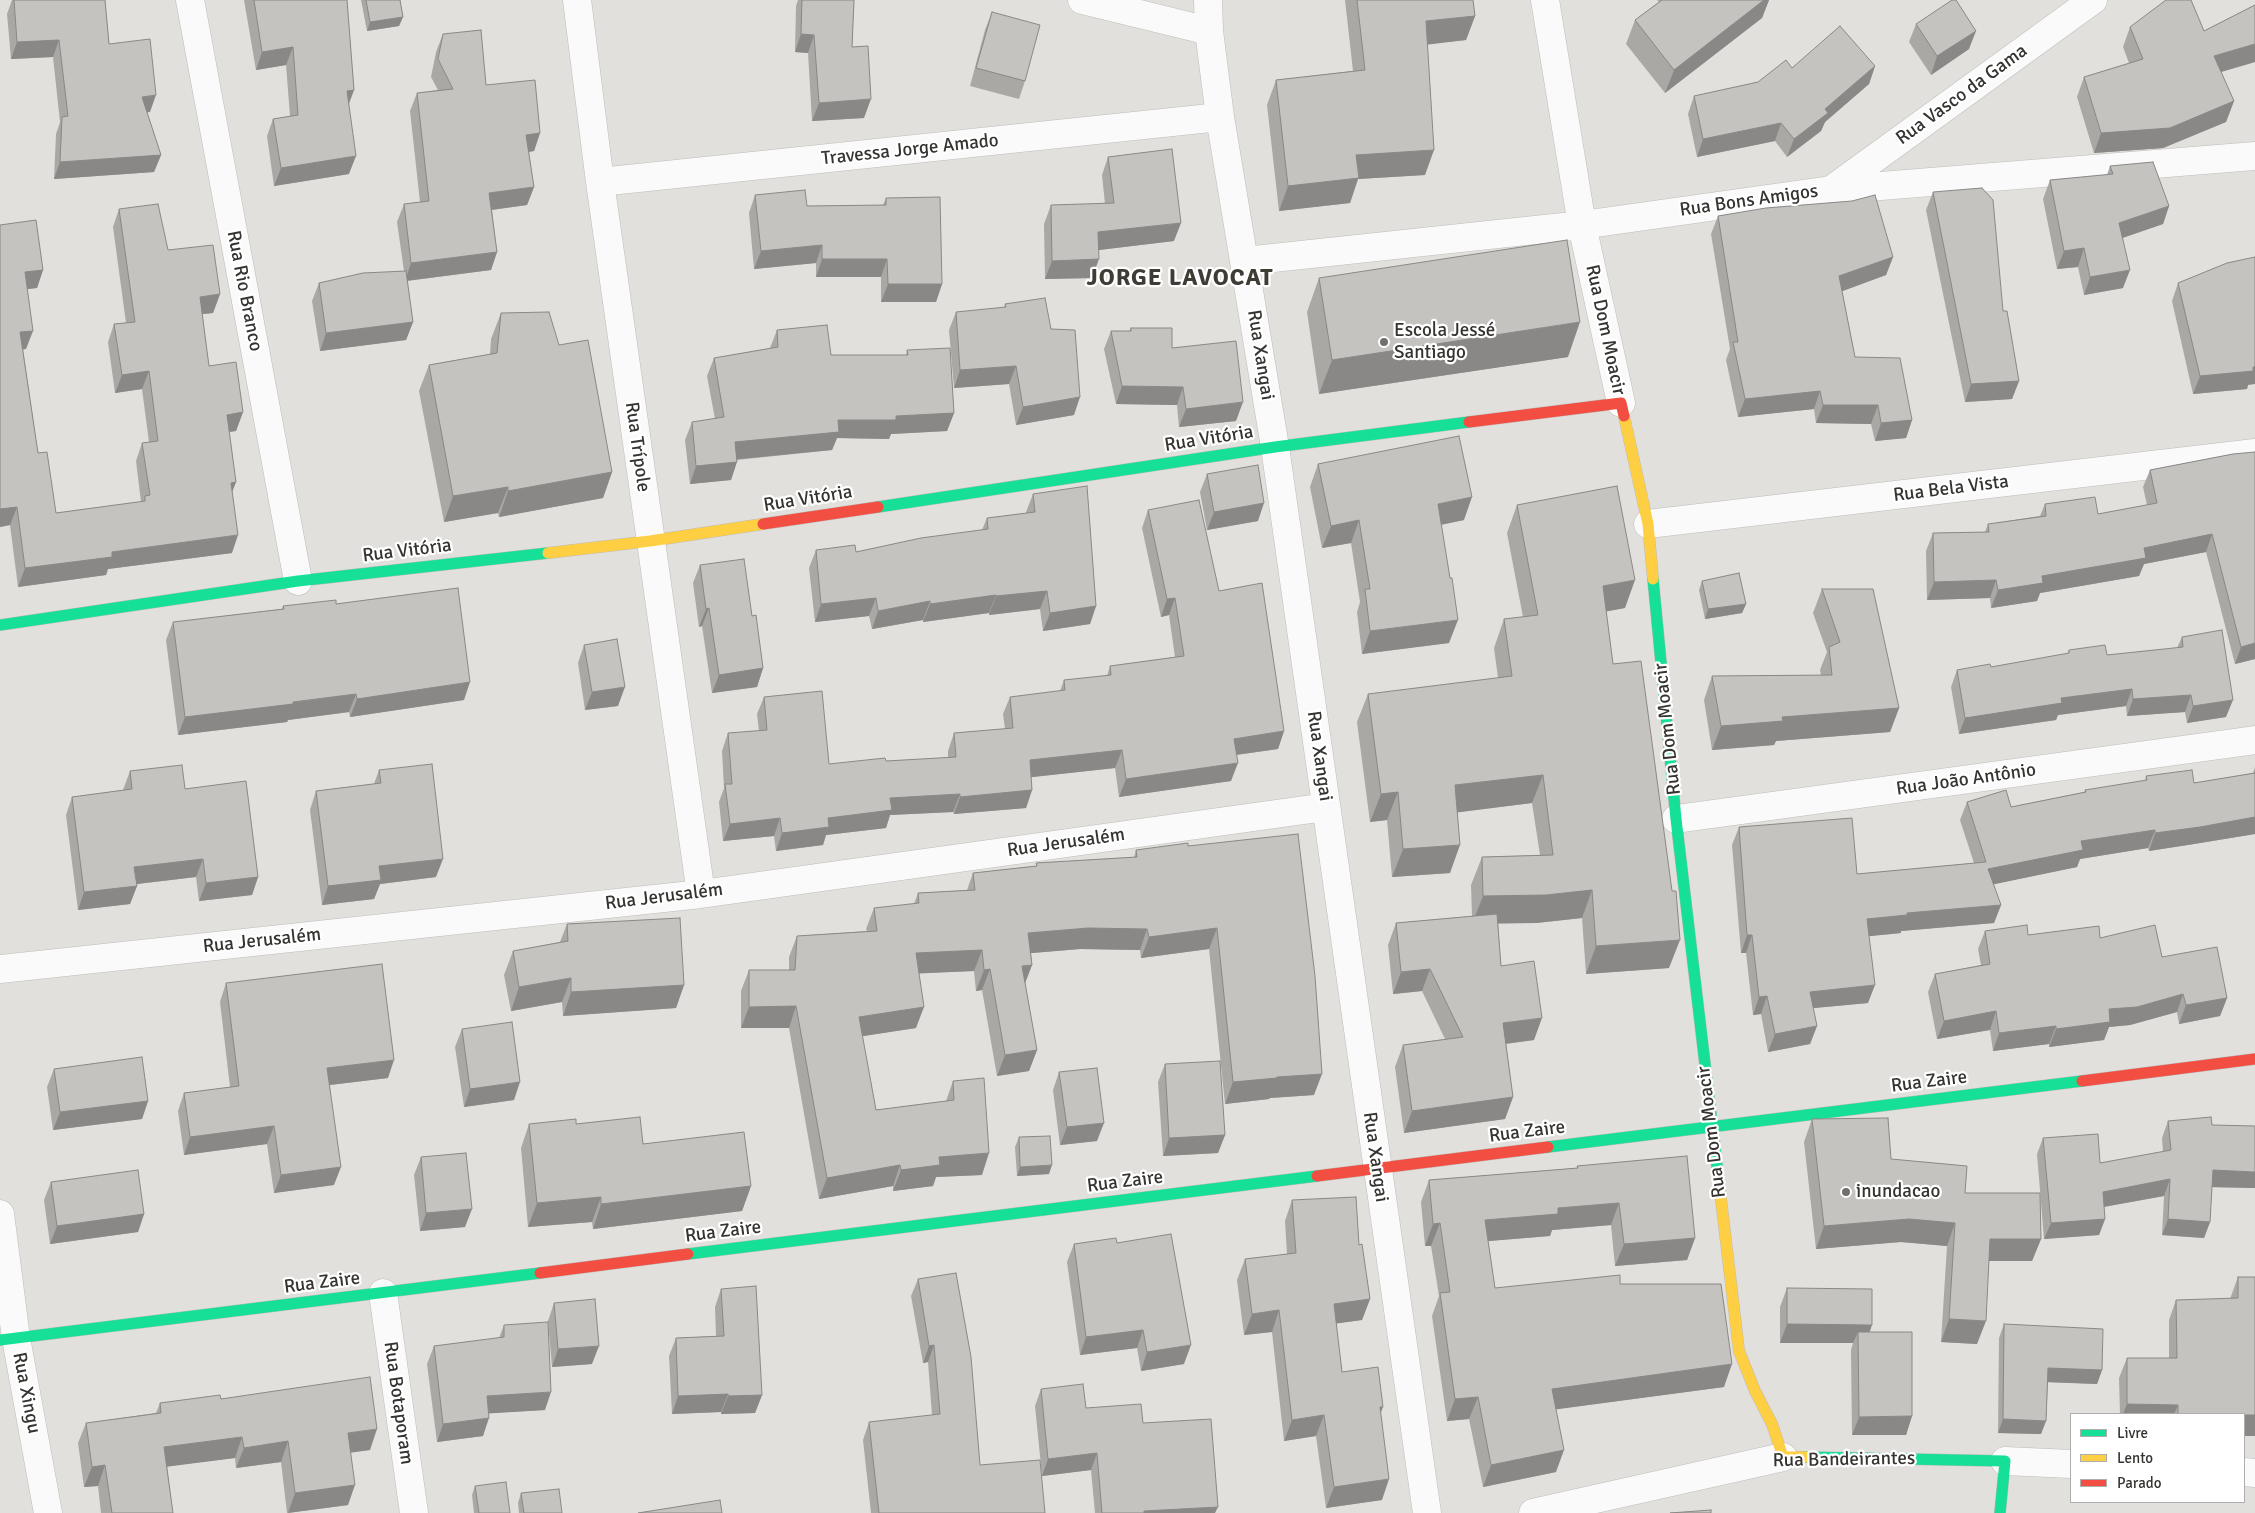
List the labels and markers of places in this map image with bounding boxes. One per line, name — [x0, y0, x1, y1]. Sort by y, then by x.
place label: Escola Jessé Santiago — [1394, 320, 1495, 364]
marker: Escola Jessé Santiago — [1378, 336, 1390, 348]
place label: inundacao — [1856, 1181, 1940, 1203]
marker: inundacao — [1840, 1186, 1852, 1198]

